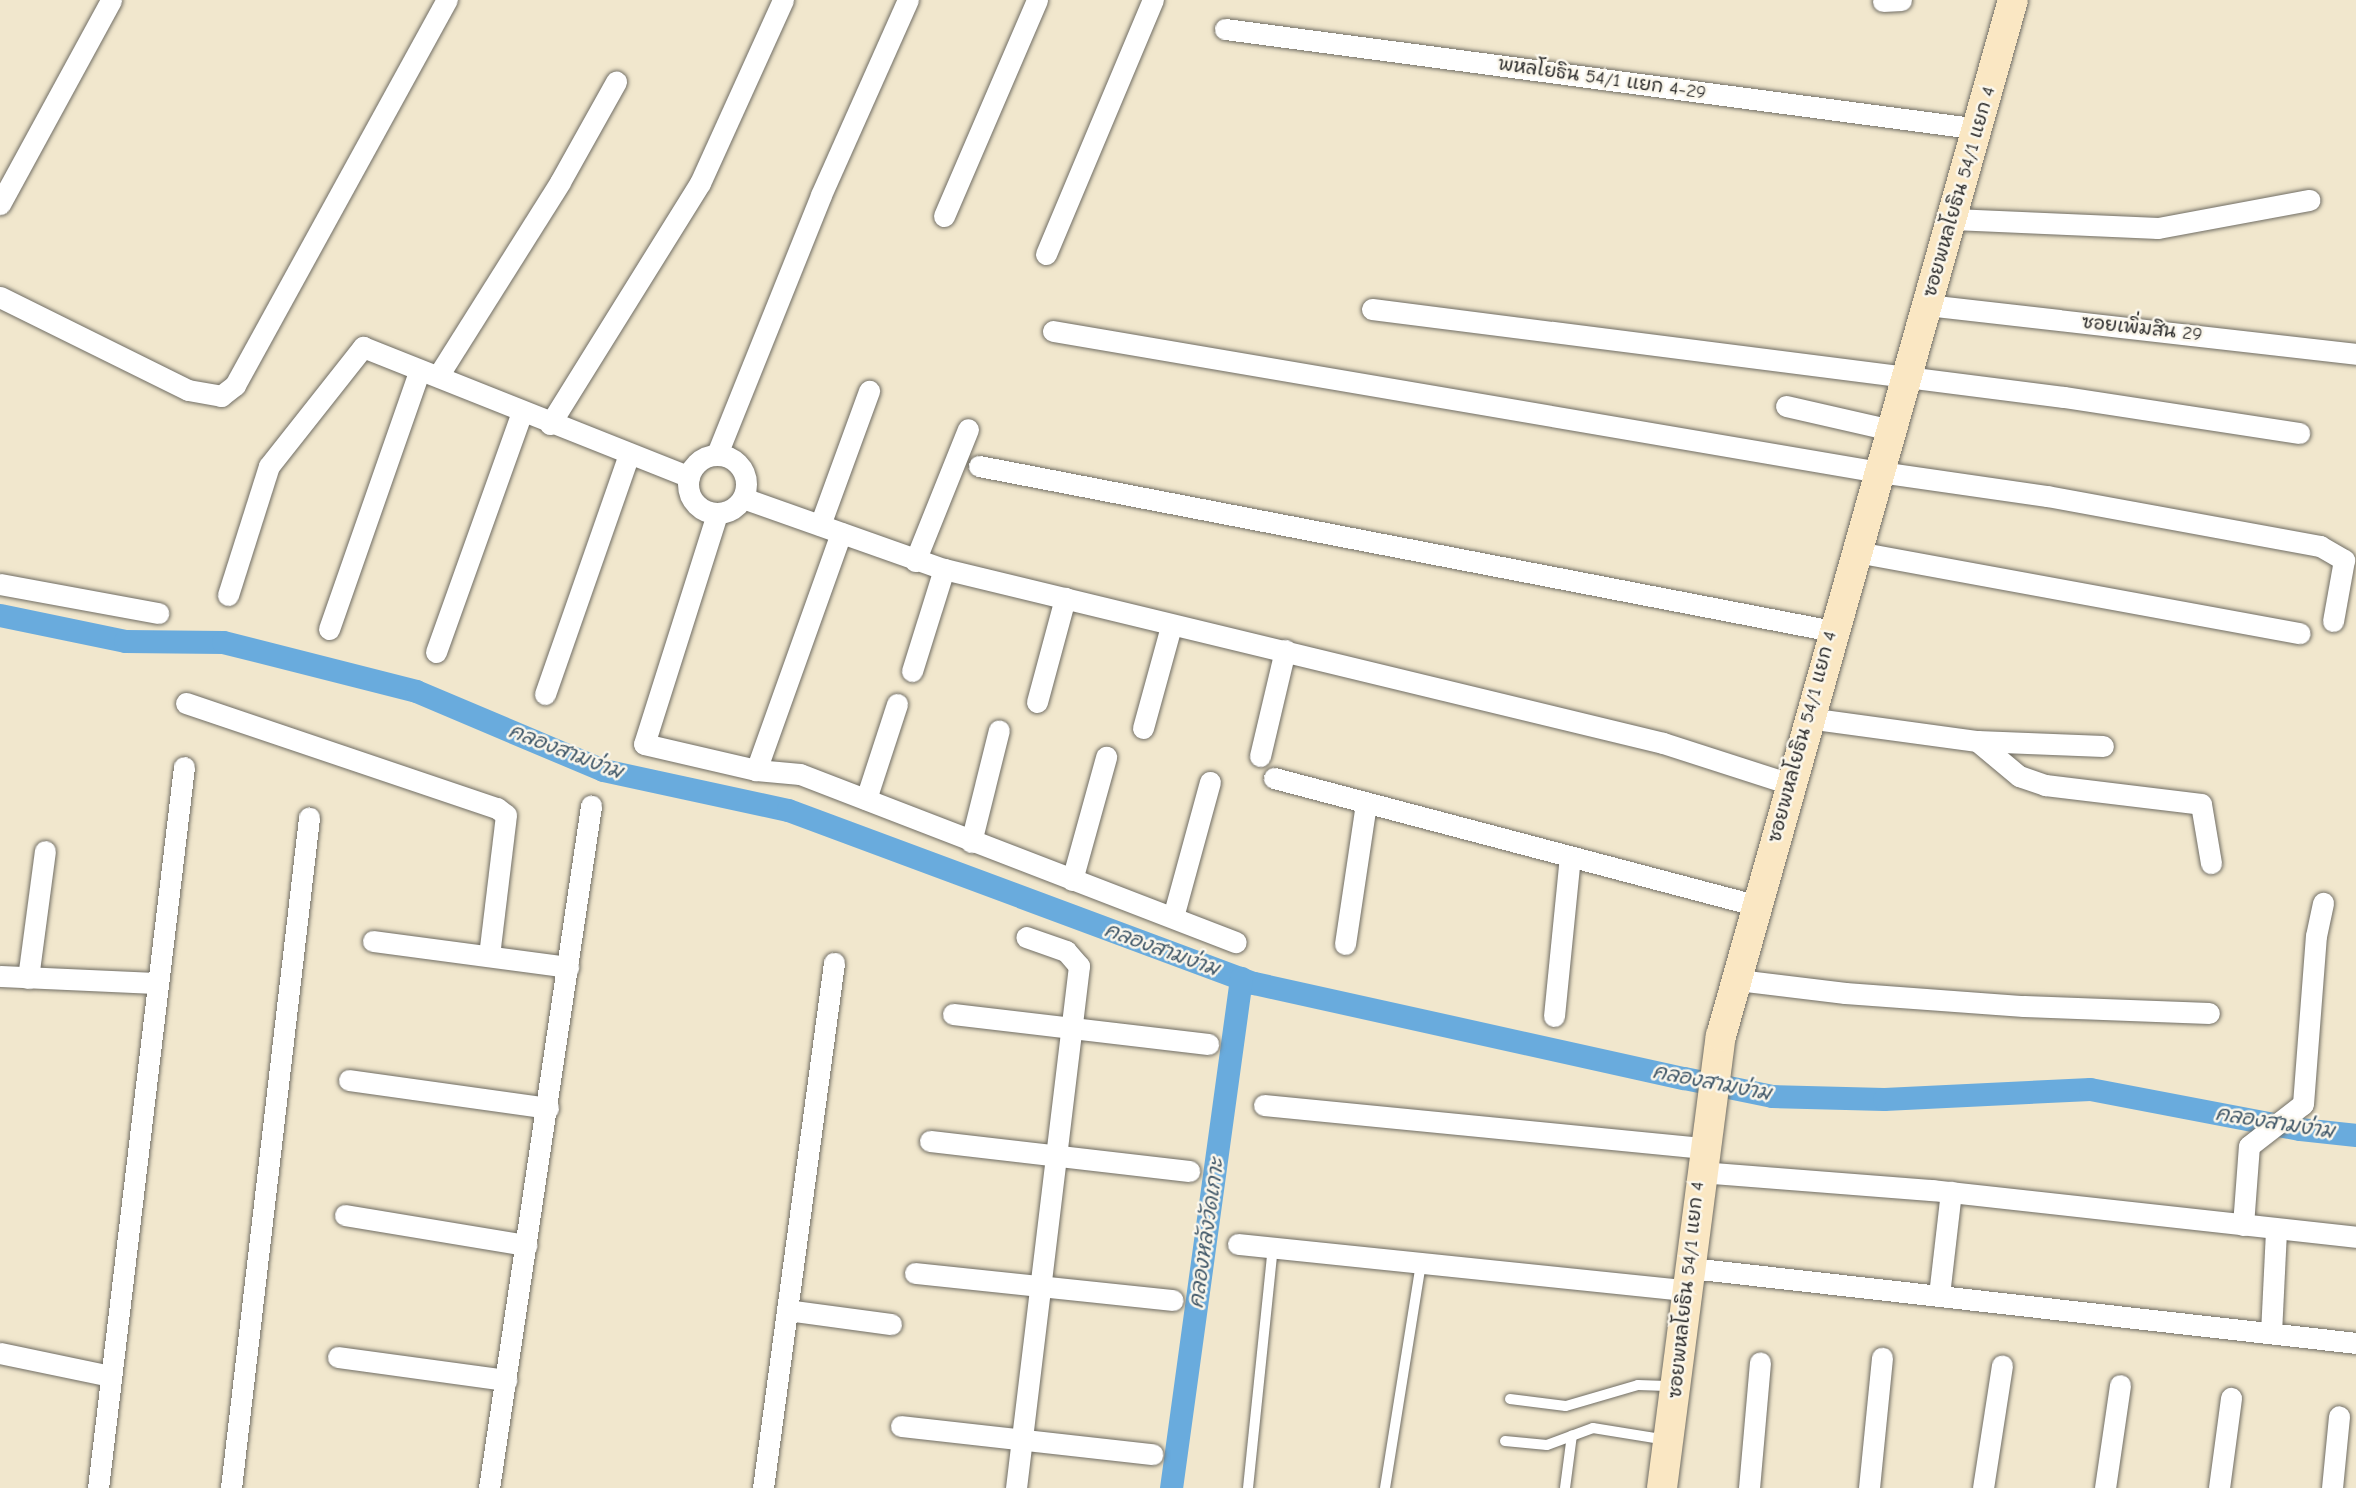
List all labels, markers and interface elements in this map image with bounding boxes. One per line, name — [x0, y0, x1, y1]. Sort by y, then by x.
street label: พหลโยธิน 54/1 แยก 4-29 — [1496, 53, 1708, 105]
street label: ซอยพหลโยธิน 54/1 แยก 4 — [1919, 84, 2001, 300]
street label: ซอยเพิ่มสิน 29 — [2081, 311, 2203, 347]
street label: ซอยพหลโยธิน 54/1 แยก 4 — [1764, 629, 1842, 845]
water label: คลองสามง่าม — [505, 718, 627, 784]
water label: คลองสามง่าม — [1101, 917, 1223, 981]
water label: คลองสามง่าม — [1651, 1058, 1773, 1106]
water label: คลองสามง่าม — [2214, 1100, 2336, 1144]
water label: คลองหลังวัดเกาะ — [1183, 1156, 1229, 1310]
street label: ซอยพหลโยธิน 54/1 แยก 4 — [1664, 1180, 1710, 1400]

